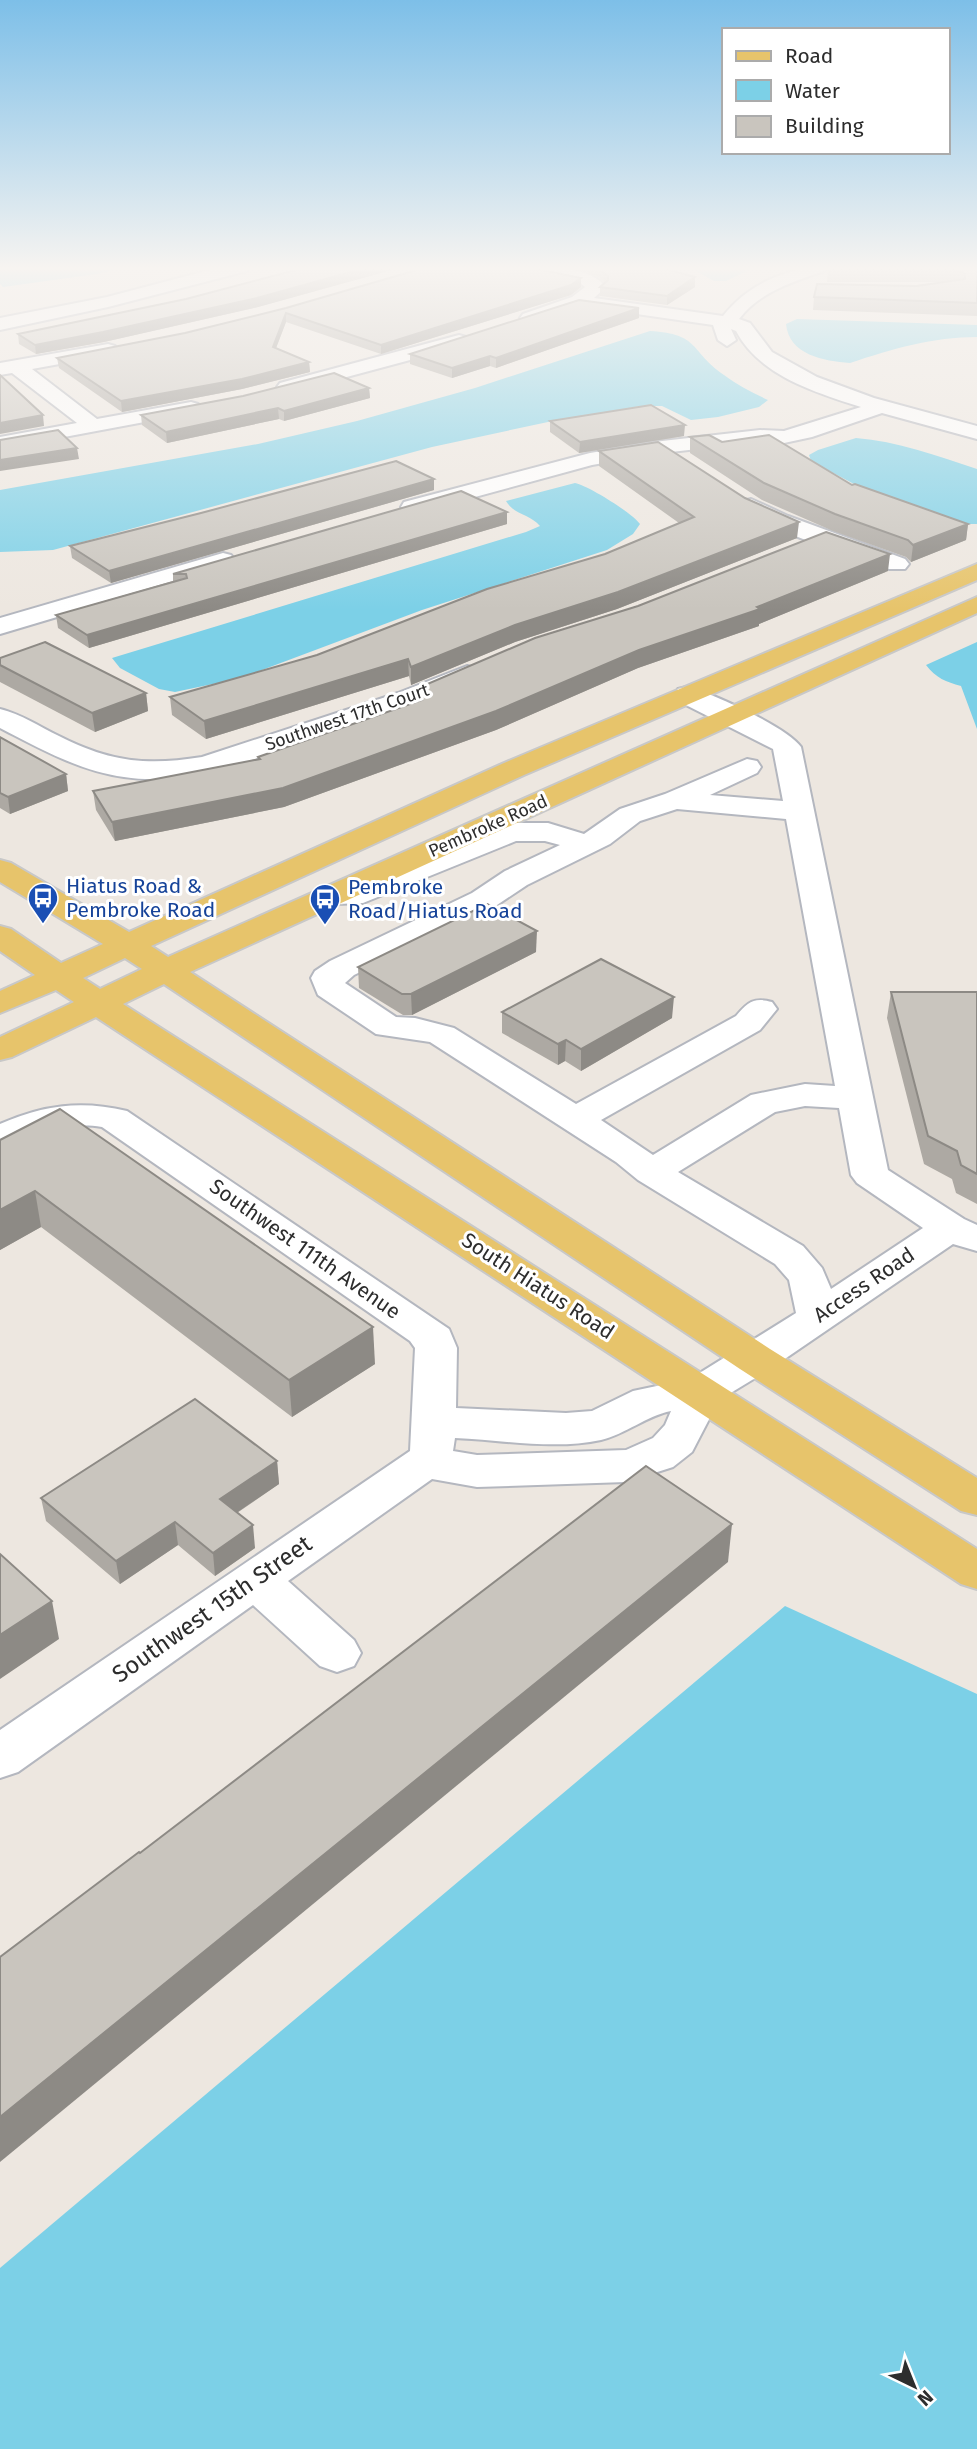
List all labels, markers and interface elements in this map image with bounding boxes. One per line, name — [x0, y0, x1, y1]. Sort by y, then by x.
legend — [722, 28, 949, 154]
text: Road — [785, 43, 833, 69]
text: Water — [785, 78, 840, 104]
text: Building — [785, 113, 864, 139]
street label: Southwest 17th Court — [262, 678, 432, 755]
street label: Pembroke Road — [425, 790, 551, 862]
place label: Hiatus Road & Pembroke Road — [66, 873, 215, 923]
place label: Pembroke Road/Hiatus Road — [348, 874, 523, 924]
bus stop icon: Hiatus Road & Pembroke Road — [26, 881, 60, 925]
bus stop icon: Pembroke Road/Hiatus Road — [308, 882, 342, 926]
street label: Southwest 111th Avenue — [205, 1173, 405, 1325]
street label: South Hiatus Road — [457, 1227, 619, 1345]
street label: Access Road — [809, 1242, 919, 1328]
street label: Southwest 15th Street — [107, 1529, 317, 1688]
north arrow — [879, 2351, 949, 2421]
text: N — [913, 2385, 938, 2411]

